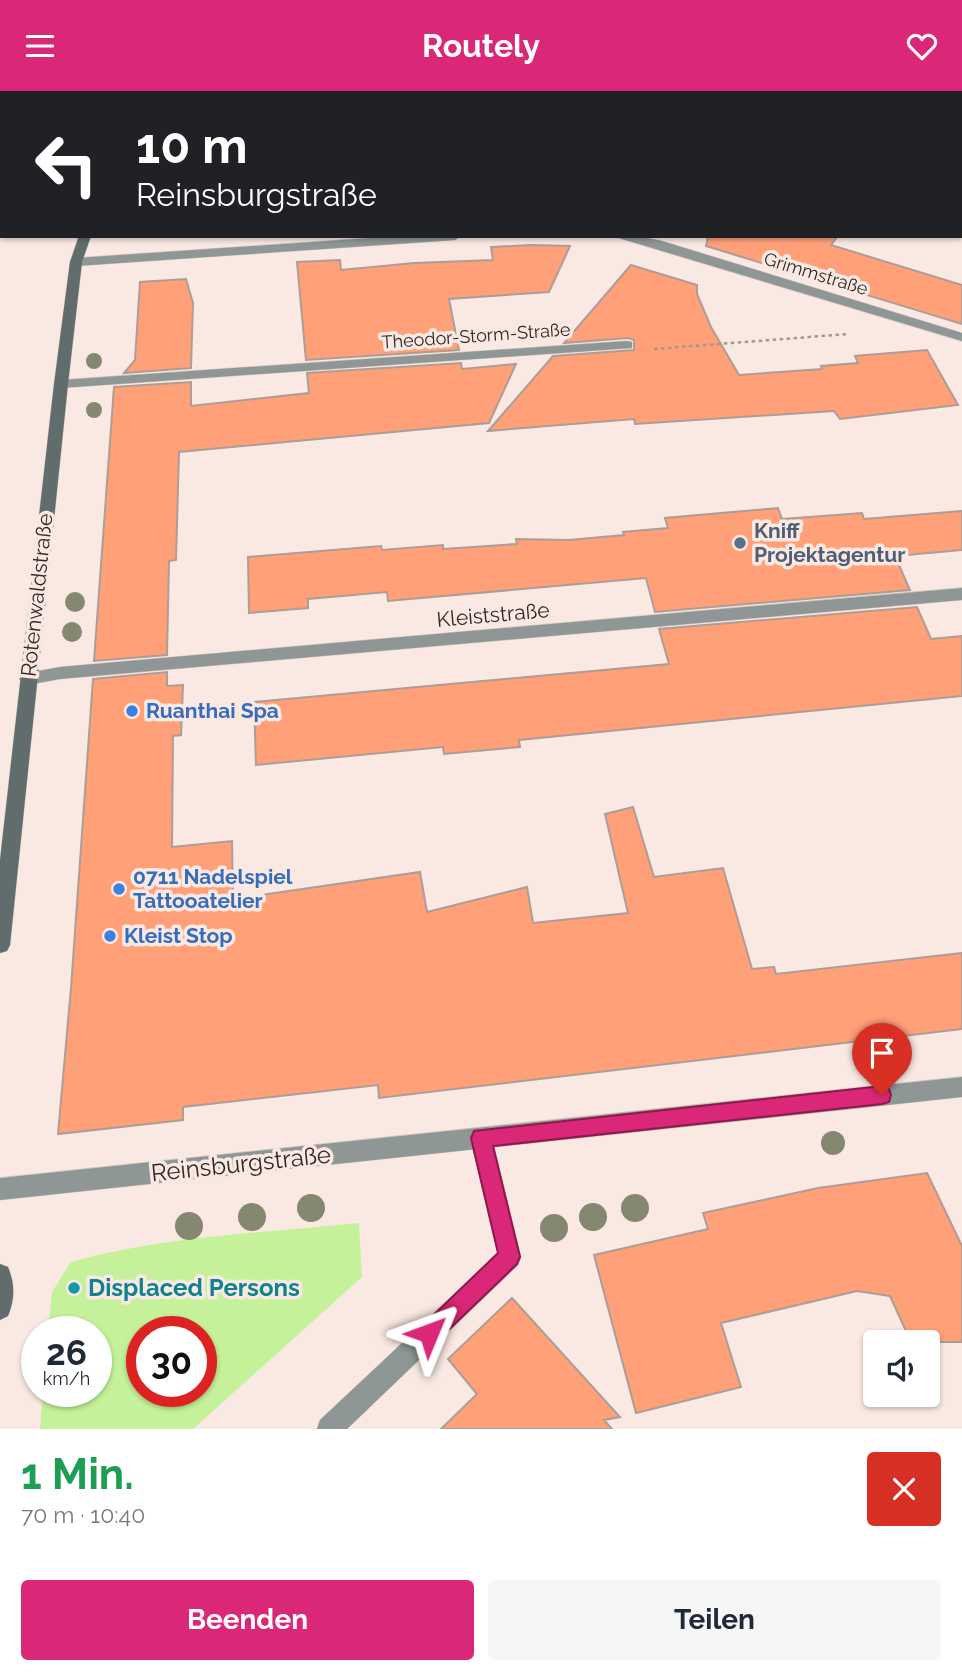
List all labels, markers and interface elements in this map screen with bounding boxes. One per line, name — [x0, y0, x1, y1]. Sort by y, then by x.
icon: menu — [21, 27, 59, 65]
text: Routely — [422, 27, 540, 64]
icon: heart — [903, 27, 941, 65]
text: 10 m — [136, 117, 248, 174]
icon: left — [21, 119, 112, 210]
text: Reinsburgstraße — [136, 176, 377, 213]
street label: Grimmstraße — [762, 248, 871, 299]
street label: Theodor-Storm-Straße — [381, 318, 571, 353]
street label: Rotenwaldstraße — [16, 512, 57, 678]
place label: Kniff Projektagentur — [754, 518, 905, 567]
marker: Kniff Projektagentur — [732, 535, 748, 551]
street label: Kleiststraße — [436, 597, 550, 632]
place label: Ruanthai Spa — [146, 698, 279, 723]
marker: Ruanthai Spa — [124, 703, 140, 719]
place label: 0711 Nadelspiel Tattooatelier — [133, 864, 293, 913]
marker: 0711 Nadelspiel Tattooatelier — [111, 881, 127, 897]
place label: Kleist Stop — [124, 923, 233, 948]
marker: Kleist Stop — [102, 928, 118, 944]
pin — [852, 1023, 912, 1095]
icon: arrive — [863, 1034, 901, 1072]
street label: Reinsburgstraße — [150, 1140, 332, 1187]
place label: Displaced Persons — [88, 1273, 300, 1302]
marker: Displaced Persons — [66, 1280, 82, 1296]
position arrow — [392, 1296, 466, 1370]
speed limit sign: 30 — [126, 1316, 217, 1407]
map controls — [863, 1330, 940, 1407]
button: sound — [863, 1330, 940, 1407]
text: 26 — [46, 1332, 87, 1373]
text: km/h — [43, 1368, 90, 1389]
text: 1 Min. — [21, 1450, 134, 1499]
button: close — [867, 1452, 941, 1526]
text: 70 m · 10:40 — [21, 1501, 145, 1528]
button: Beenden — [21, 1580, 474, 1660]
button: Teilen — [488, 1580, 941, 1660]

